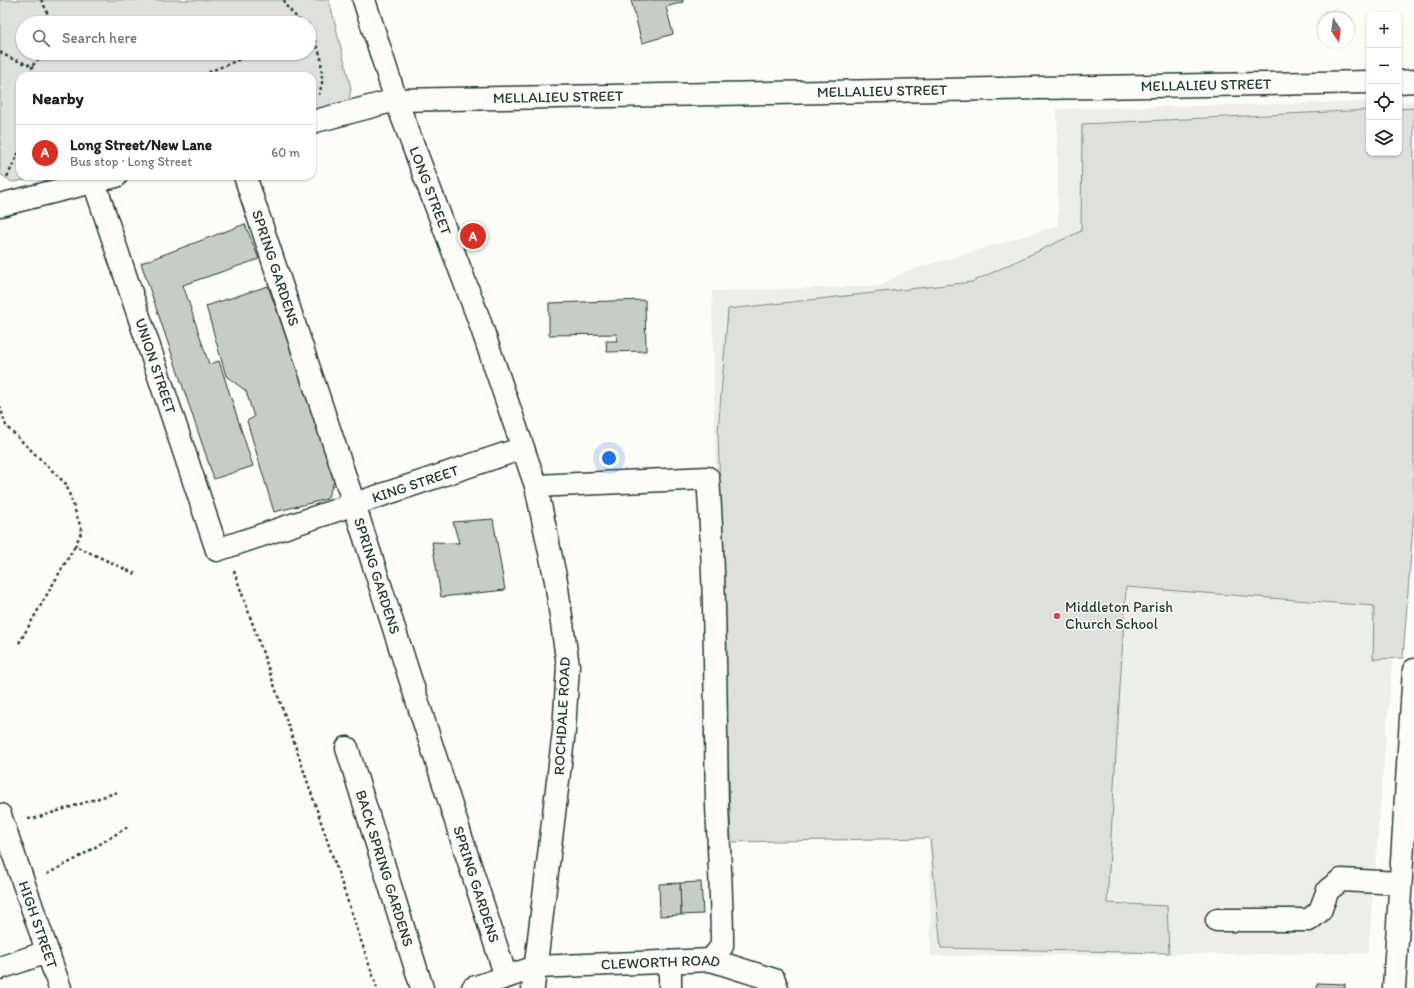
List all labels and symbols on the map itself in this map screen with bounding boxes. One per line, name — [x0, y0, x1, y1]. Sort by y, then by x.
north arrow — [1318, 12, 1354, 48]
street label: MELLALIEU STREET — [1141, 75, 1272, 95]
street label: MELLALIEU STREET — [817, 81, 948, 101]
street label: MELLALIEU STREET — [493, 87, 624, 107]
street label: LONG STREET — [405, 144, 455, 238]
street label: SPRING GARDENS — [248, 208, 303, 328]
pin: A — [460, 221, 486, 251]
street label: UNION STREET — [131, 316, 180, 417]
your location — [599, 448, 619, 468]
street label: KING STREET — [370, 461, 461, 507]
street label: SPRING GARDENS — [350, 515, 404, 636]
place label: Middleton Parish Church School — [1065, 598, 1173, 633]
marker: Middleton Parish Church School — [1052, 611, 1062, 621]
street label: ROCHDALE ROAD — [550, 656, 574, 776]
street label: BACK SPRING GARDENS — [352, 788, 417, 949]
street label: SPRING GARDENS — [449, 824, 503, 945]
street label: HIGH STREET — [15, 878, 62, 971]
street label: CLEWORTH ROAD — [600, 951, 722, 973]

